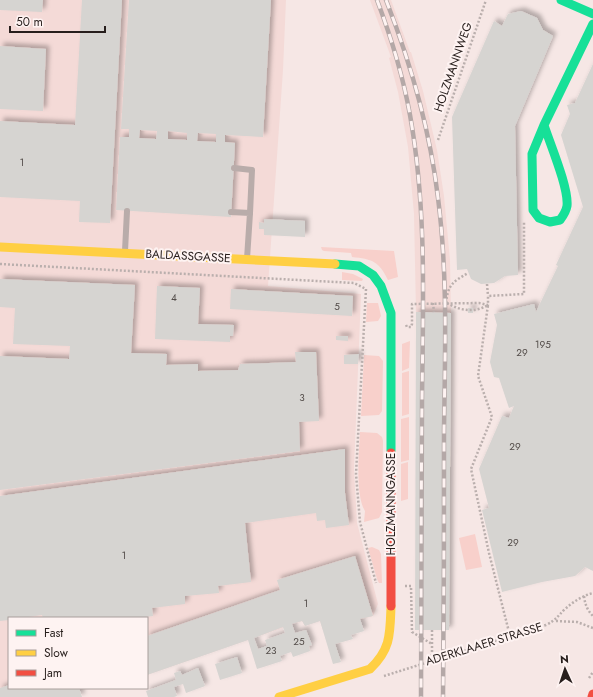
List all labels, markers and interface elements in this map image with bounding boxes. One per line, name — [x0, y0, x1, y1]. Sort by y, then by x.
scale bar — [10, 8, 105, 34]
text: 50 m — [16, 13, 43, 31]
street label: HOLZMANNWEG — [429, 20, 477, 114]
house number: 1 — [20, 155, 24, 170]
street label: BALDASSGASSE — [145, 245, 231, 267]
house number: 4 — [171, 290, 177, 305]
house number: 5 — [334, 299, 340, 314]
house number: 195 — [535, 337, 551, 352]
house number: 29 — [516, 345, 528, 360]
house number: 3 — [299, 390, 305, 405]
house number: 29 — [509, 439, 521, 454]
street label: HOLZMANNGASSE — [382, 453, 400, 555]
house number: 29 — [507, 535, 519, 550]
house number: 1 — [122, 548, 126, 563]
house number: 1 — [304, 596, 308, 611]
legend — [8, 617, 148, 689]
street label: ADERKLAAER STRASSE — [423, 618, 545, 670]
text: Fast — [44, 624, 63, 642]
house number: 25 — [293, 634, 305, 649]
house number: 23 — [265, 643, 277, 658]
text: Slow — [44, 644, 69, 662]
north arrow — [545, 649, 585, 689]
text: N — [560, 651, 569, 667]
text: Jam — [42, 664, 62, 682]

